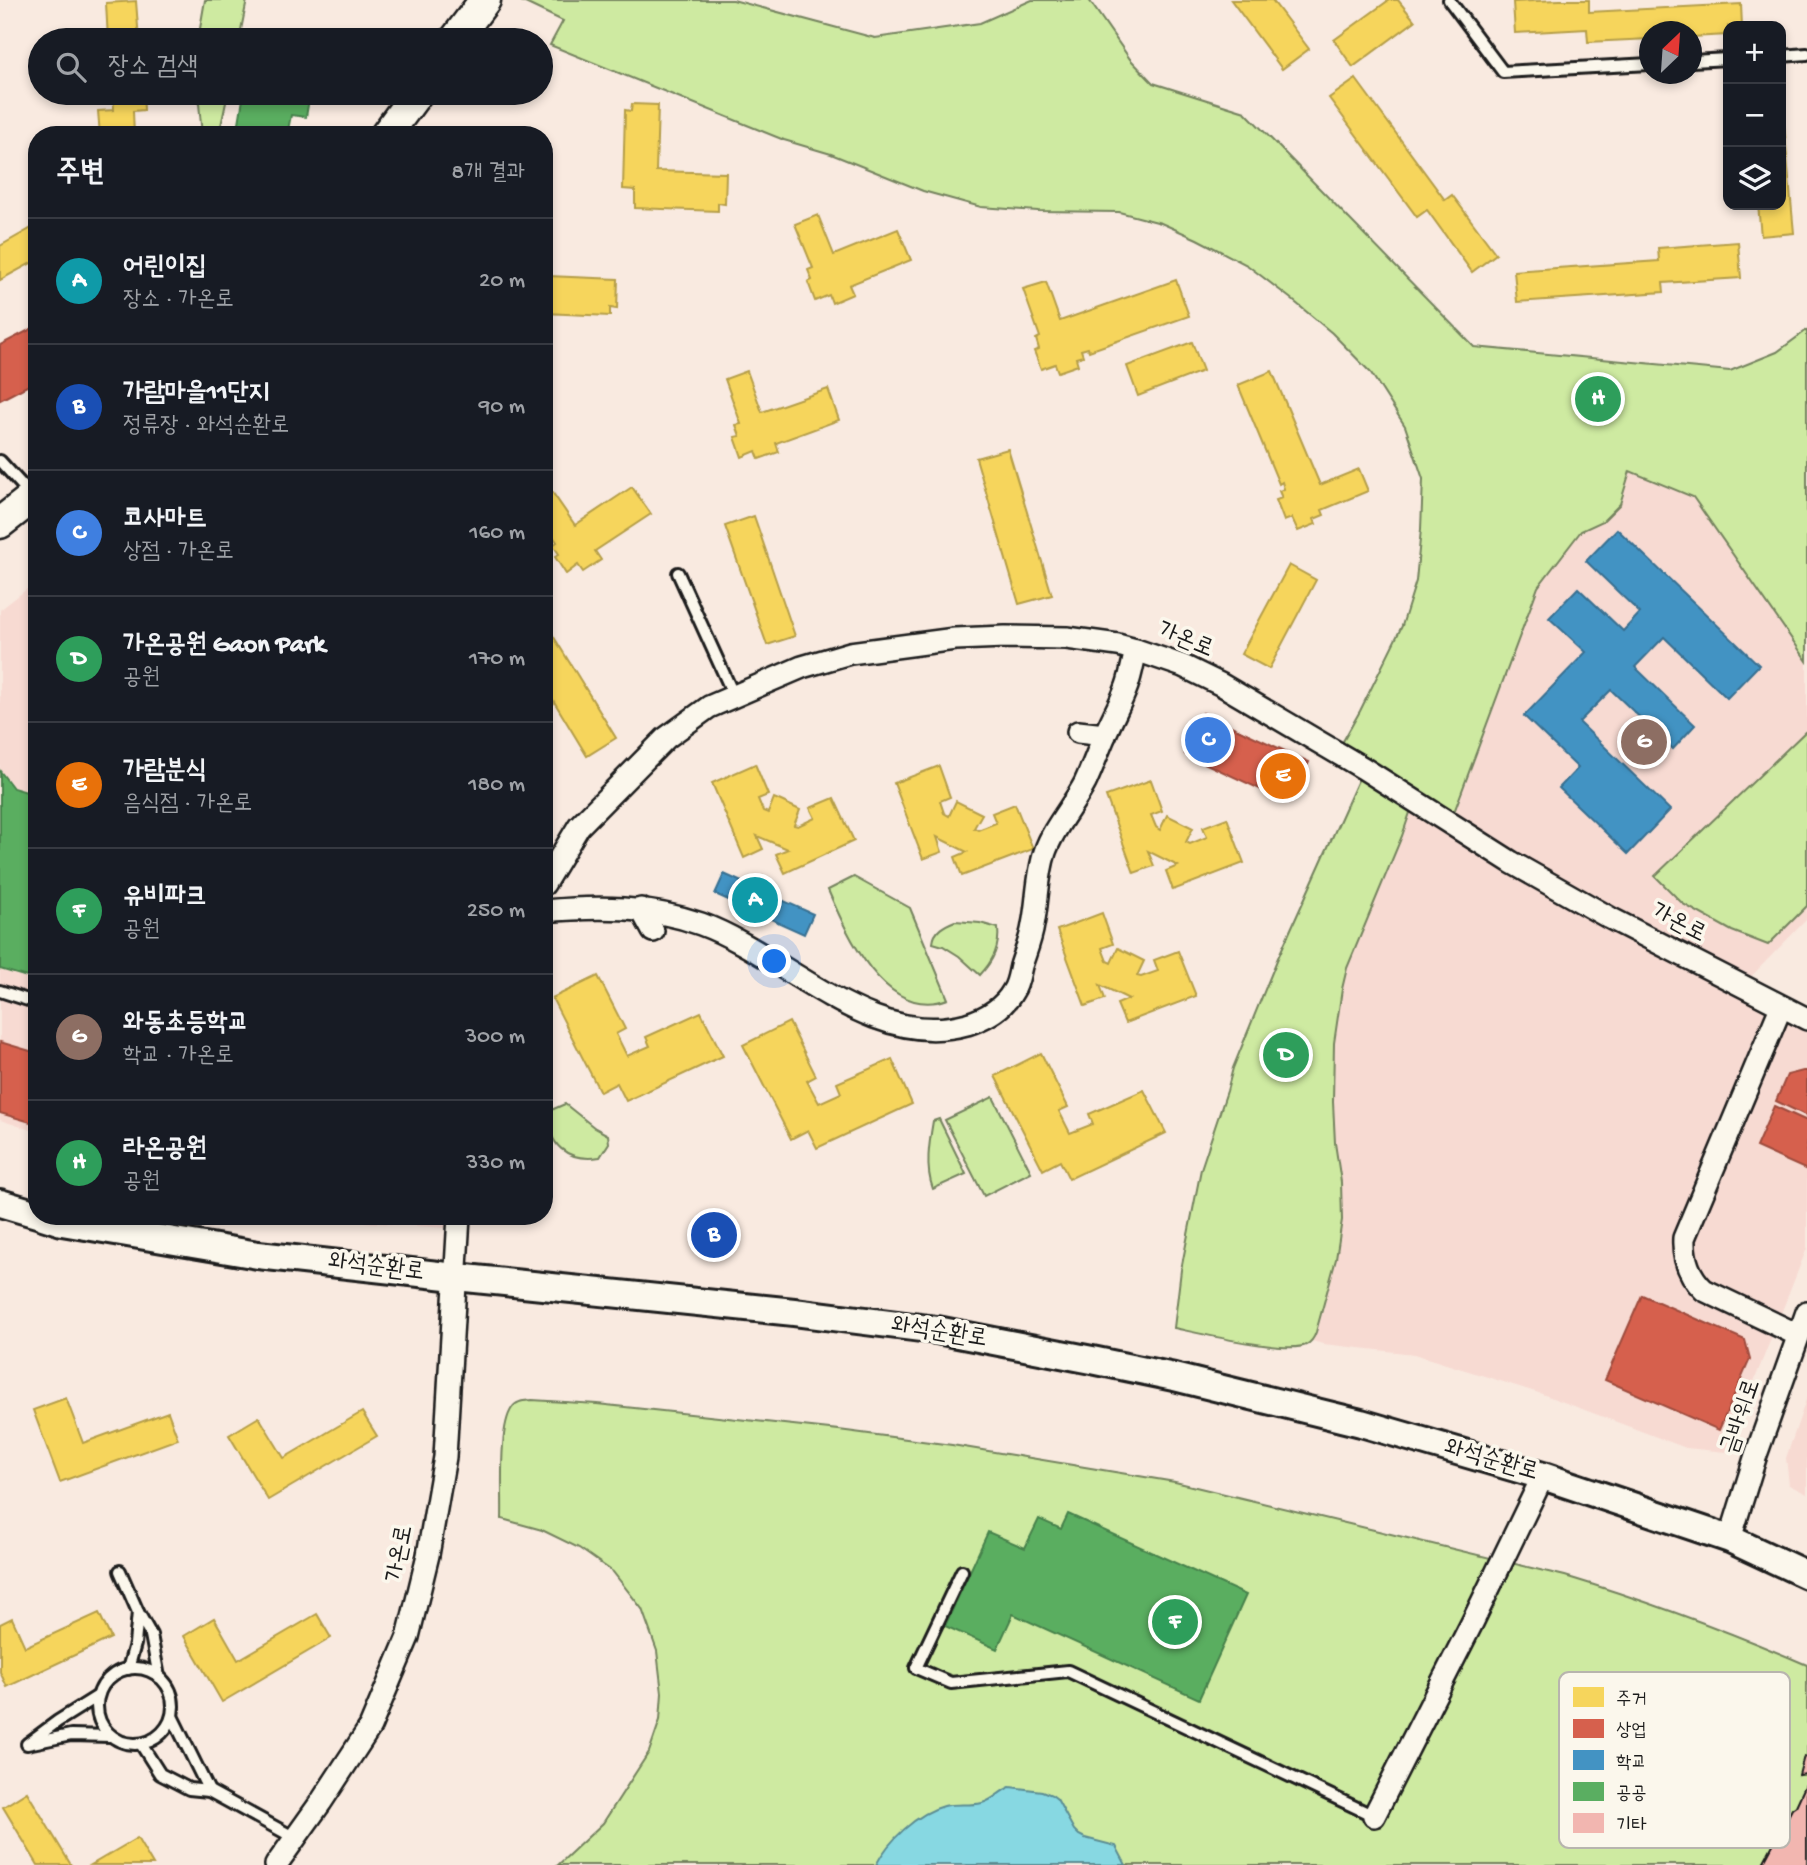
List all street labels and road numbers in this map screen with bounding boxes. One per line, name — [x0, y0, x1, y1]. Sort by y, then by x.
street label: 가온로 — [1153, 617, 1217, 665]
street label: 가온로 — [1646, 898, 1710, 950]
street label: 와석순환로 — [326, 1248, 426, 1288]
street label: 와석순환로 — [889, 1311, 989, 1355]
street label: 금바위로 — [1716, 1376, 1768, 1458]
street label: 와석순환로 — [1441, 1434, 1541, 1488]
street label: 가온로 — [381, 1523, 421, 1585]

